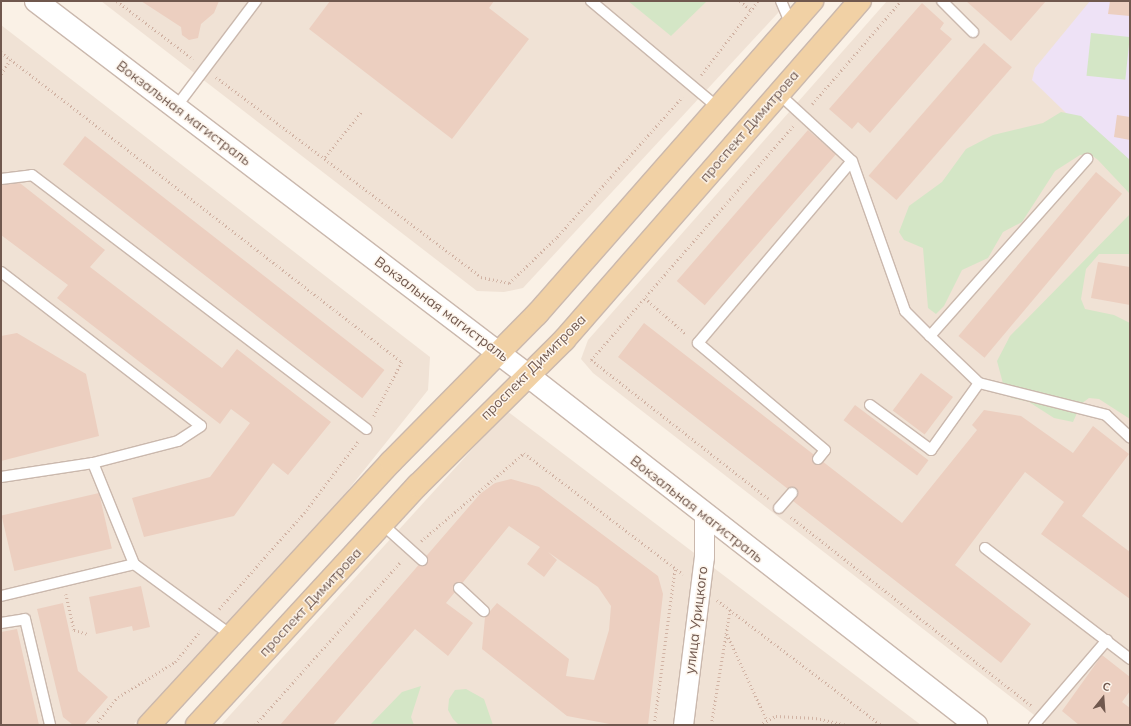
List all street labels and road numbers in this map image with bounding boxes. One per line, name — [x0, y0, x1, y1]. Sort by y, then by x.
street label: Вокзальная магистраль — [113, 57, 255, 169]
street label: проспект Димитрова — [696, 67, 802, 185]
street label: Вокзальная магистраль — [371, 253, 513, 365]
street label: проспект Димитрова — [477, 311, 589, 423]
street label: Вокзальная магистраль — [627, 452, 767, 566]
street label: проспект Димитрова — [255, 544, 365, 660]
street label: улица Урицкого — [681, 565, 711, 675]

